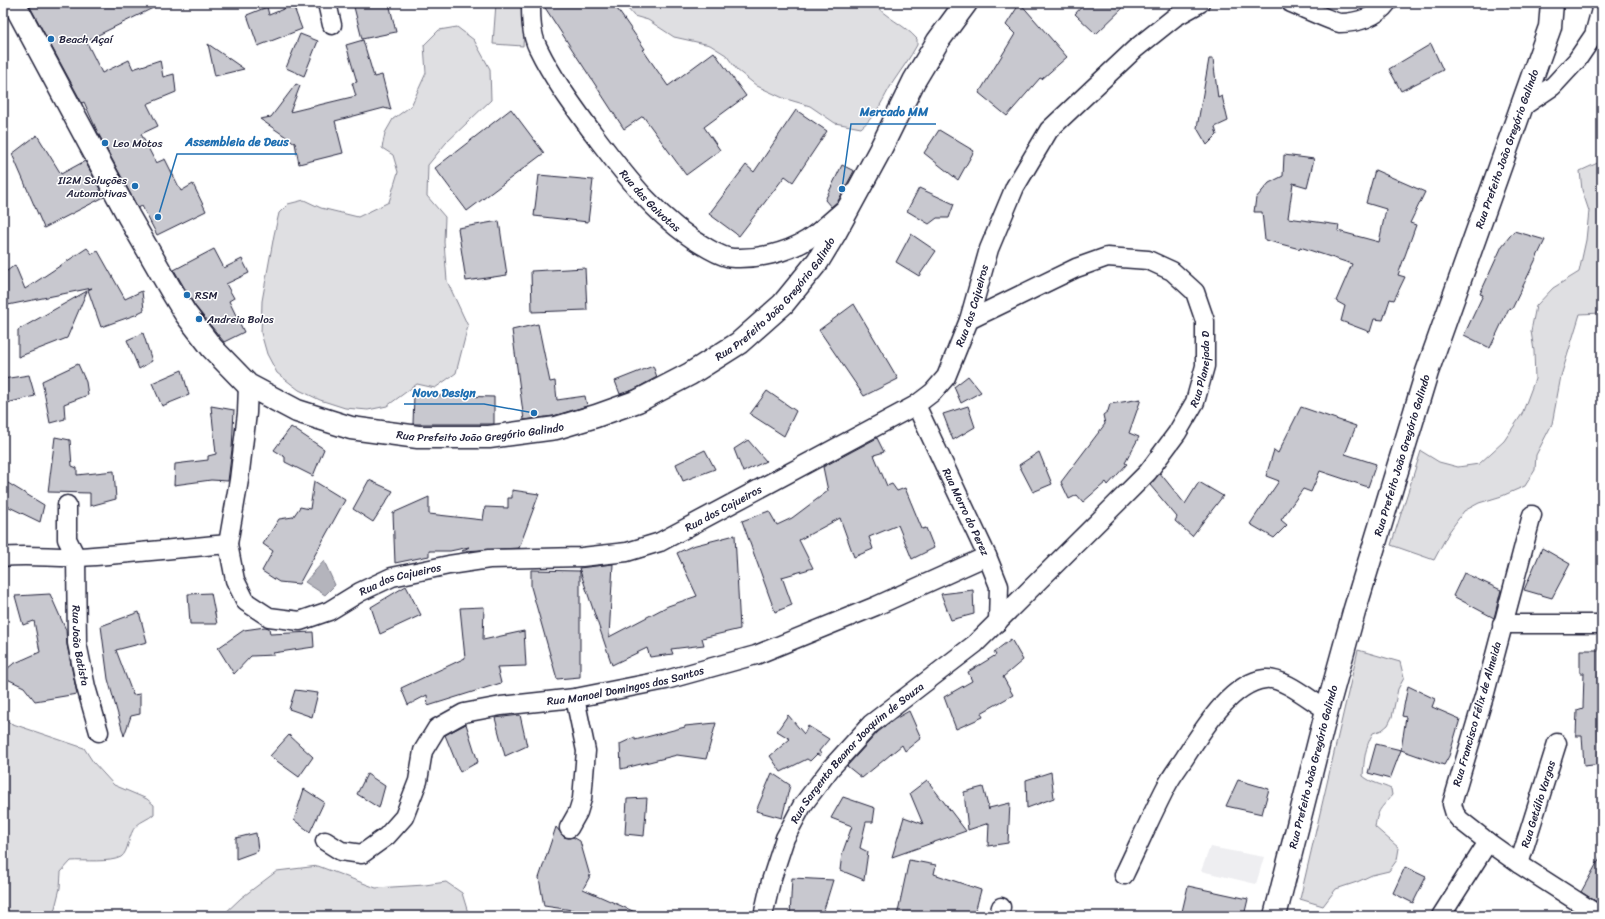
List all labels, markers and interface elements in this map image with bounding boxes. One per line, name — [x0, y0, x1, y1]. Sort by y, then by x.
place label: Beach Açaí — [59, 30, 114, 49]
marker: Beach Açaí — [46, 34, 56, 44]
street label: Rua Prefeito João Gregório Galindo — [1469, 66, 1544, 231]
callout: Mercado MM — [851, 100, 936, 124]
text: Mercado MM — [859, 101, 929, 123]
callout: Assembleia de Deus — [177, 130, 297, 154]
text: Assembleia de Deus — [184, 131, 289, 153]
place label: Leo Motos — [113, 134, 163, 153]
marker: Leo Motos — [100, 138, 110, 148]
street label: Rua das Gaivotas — [615, 165, 686, 237]
place label: II2M Soluções Automotivas — [57, 171, 128, 203]
marker: II2M Soluções Automotivas — [130, 181, 140, 191]
street label: Rua Prefeito João Gregório Galindo — [711, 233, 840, 366]
street label: Rua dos Cajueiros — [950, 261, 994, 349]
place label: RSM — [195, 286, 218, 305]
marker: RSM — [182, 290, 192, 300]
place label: Andreia Bolos — [206, 310, 275, 329]
marker: Andreia Bolos — [194, 314, 204, 324]
street label: Rua Planejada D — [1184, 331, 1215, 411]
street label: Rua Prefeito João Gregório Galindo — [1368, 372, 1435, 538]
callout: Novo Design — [404, 380, 484, 404]
text: Novo Design — [411, 382, 476, 404]
street label: Rua Prefeito João Gregório Galindo — [395, 417, 567, 447]
street label: Rua Morro do Perez — [937, 465, 995, 560]
street label: Rua dos Cajueiros — [681, 479, 766, 537]
street label: Rua dos Cajueiros — [356, 557, 444, 601]
street label: Rua João Batista — [67, 605, 95, 688]
street label: Rua Francisco Félix de Almeida — [1447, 639, 1507, 789]
street label: Rua Manoel Domingos dos Santos — [546, 660, 707, 711]
street label: Rua Sargento Beanor Joaquim de Souza — [785, 677, 928, 827]
street label: Rua Prefeito João Gregório Galindo — [1283, 682, 1343, 851]
street label: Rua Getúlio Vargas — [1515, 757, 1561, 850]

